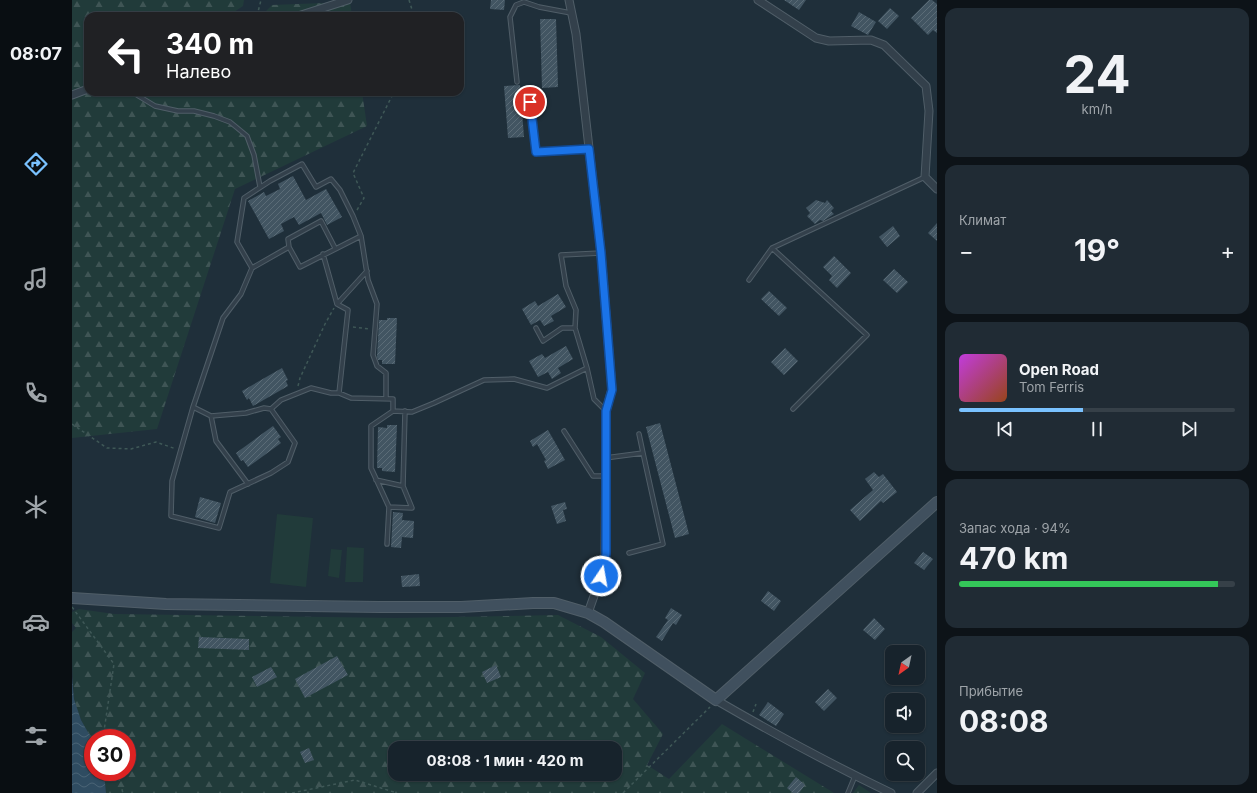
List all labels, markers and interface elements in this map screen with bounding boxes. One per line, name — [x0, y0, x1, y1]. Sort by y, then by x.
text: 340 m — [166, 27, 254, 61]
icon: left — [100, 28, 152, 80]
text: 08:07 — [10, 43, 62, 64]
text: 24 — [1063, 43, 1131, 106]
text: Налево — [166, 61, 231, 82]
pin — [513, 85, 547, 119]
icon: arrive — [519, 91, 541, 113]
text: km/h — [1082, 101, 1112, 117]
icon: directions — [22, 150, 50, 178]
text: Климат — [959, 212, 1006, 228]
text: 19° — [1074, 232, 1120, 268]
text: − — [959, 238, 974, 264]
text: + — [1220, 238, 1235, 264]
icon: music — [22, 265, 50, 293]
text: Open Road — [1019, 360, 1099, 379]
icon: phone — [22, 379, 50, 407]
text: Tom Ferris — [1019, 379, 1084, 395]
icon: previous — [994, 418, 1016, 440]
icon: pause — [1086, 418, 1108, 440]
icon: next — [1178, 418, 1200, 440]
icon: climate — [22, 493, 50, 521]
text: Запас хода · 94% — [959, 520, 1071, 536]
text: 470 km — [959, 540, 1068, 576]
position arrow — [580, 555, 622, 597]
icon: car — [22, 608, 50, 636]
north arrow — [885, 645, 925, 685]
map controls — [885, 645, 925, 781]
text: Прибытие — [959, 683, 1023, 699]
button: sound — [885, 693, 925, 733]
text: 08:08 — [959, 703, 1049, 739]
icon: filters — [22, 722, 50, 750]
speed limit sign: 30 — [84, 729, 136, 781]
button: search — [885, 741, 925, 781]
text: 08:08 · 1 мин · 420 m — [427, 751, 583, 770]

